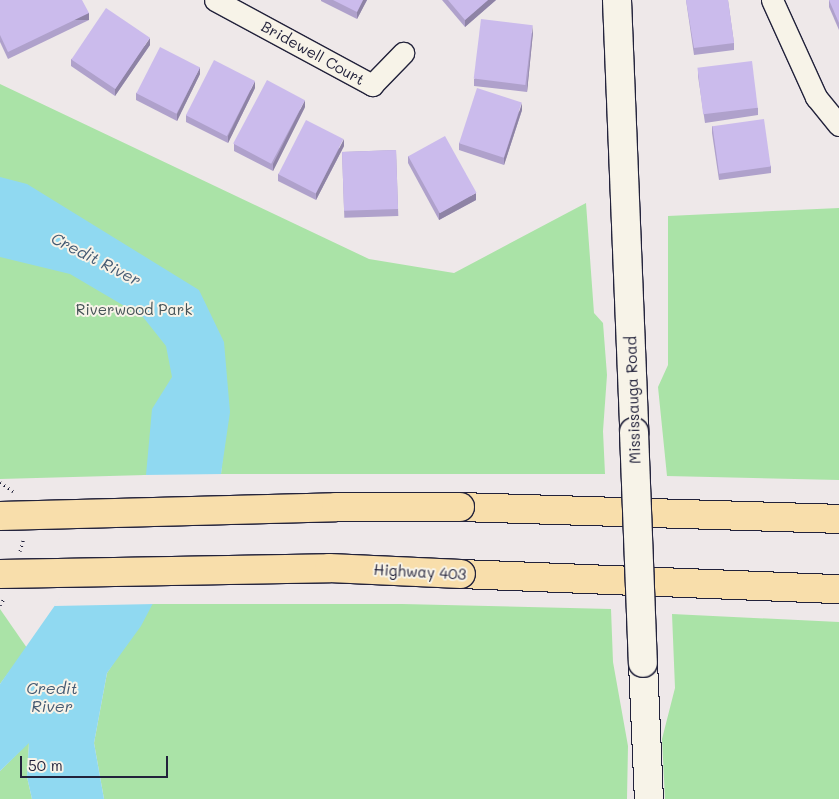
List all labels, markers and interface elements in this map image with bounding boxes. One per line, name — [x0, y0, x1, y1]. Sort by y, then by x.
street label: Bridewell Court — [258, 17, 368, 89]
water label: Credit River — [48, 228, 144, 290]
park label: Riverwood Park — [76, 301, 192, 319]
street label: Mississauga Road — [622, 336, 644, 464]
street label: Highway 403 — [373, 561, 467, 583]
water label: Credit River — [26, 678, 78, 716]
scale bar — [22, 746, 170, 778]
text: 50 m — [28, 755, 63, 775]

